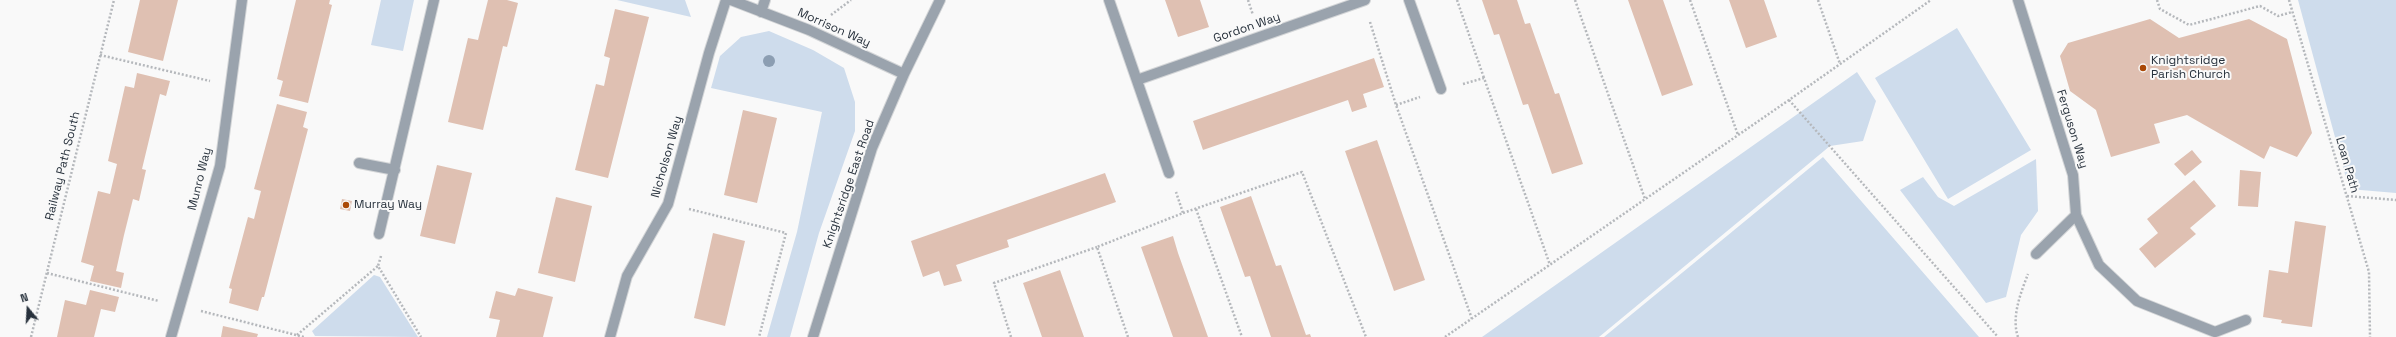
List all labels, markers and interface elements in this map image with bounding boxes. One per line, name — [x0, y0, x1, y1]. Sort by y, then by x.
street label: Morrison Way — [795, 5, 873, 51]
street label: Gordon Way — [1212, 10, 1282, 46]
place label: Knightsridge Parish Church — [2151, 54, 2230, 82]
marker: Knightsridge Parish Church — [2138, 63, 2148, 73]
street label: Ferguson Way — [2053, 88, 2091, 170]
street label: Railway Path South — [43, 110, 83, 222]
street label: Nicholson Way — [648, 114, 686, 200]
street label: Knightsridge East Road — [820, 118, 878, 250]
street label: Loan Path — [2332, 135, 2362, 195]
street label: Munro Way — [185, 146, 215, 212]
place label: Murray Way — [354, 198, 422, 212]
marker: Murray Way — [341, 200, 351, 210]
north arrow — [8, 289, 48, 329]
text: N — [19, 290, 30, 305]

